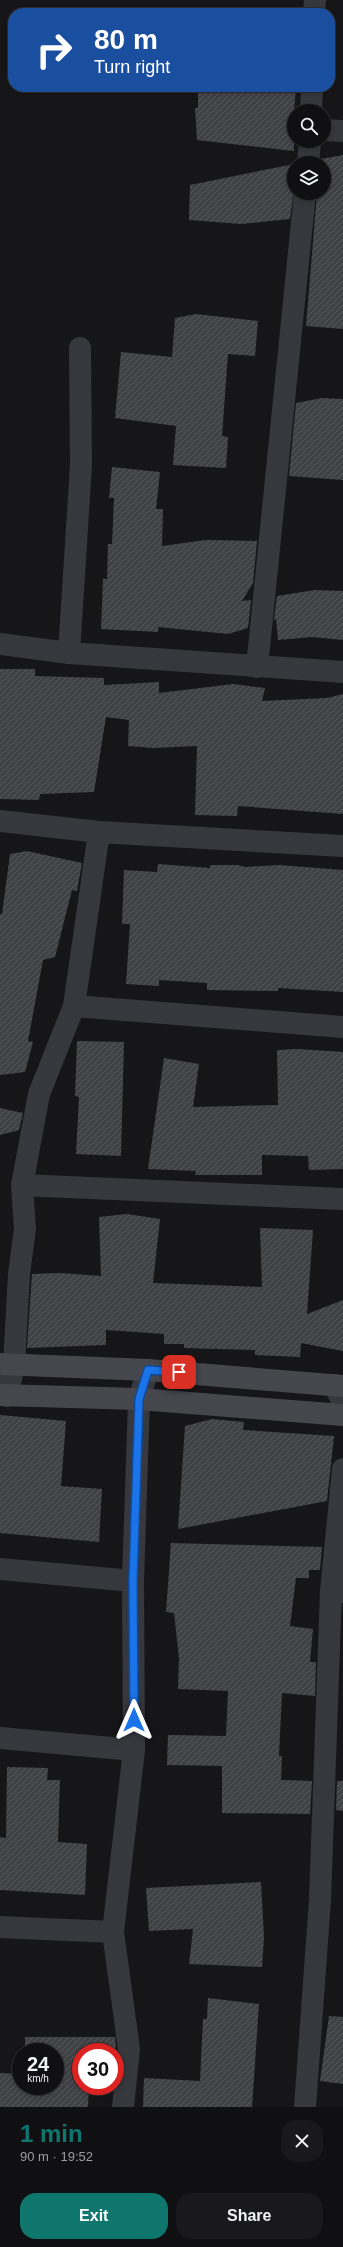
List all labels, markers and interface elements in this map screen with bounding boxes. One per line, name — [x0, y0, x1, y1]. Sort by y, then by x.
icon: right — [28, 24, 80, 76]
text: 80 m — [94, 24, 158, 55]
text: Turn right — [94, 57, 170, 77]
map controls — [287, 104, 331, 200]
button: search — [287, 104, 331, 148]
button: layers — [287, 156, 331, 200]
pin — [162, 1355, 196, 1389]
icon: arrive — [168, 1361, 190, 1383]
position arrow — [113, 1699, 155, 1741]
speed limit sign: 30 — [72, 2043, 124, 2095]
text: 24 — [27, 2053, 49, 2075]
text: km/h — [27, 2073, 49, 2084]
text: 1 min — [20, 2120, 83, 2147]
button: close — [281, 2120, 323, 2162]
text: 90 m · 19:52 — [20, 2149, 93, 2164]
button: Exit — [20, 2193, 168, 2239]
button: Share — [176, 2193, 323, 2239]

